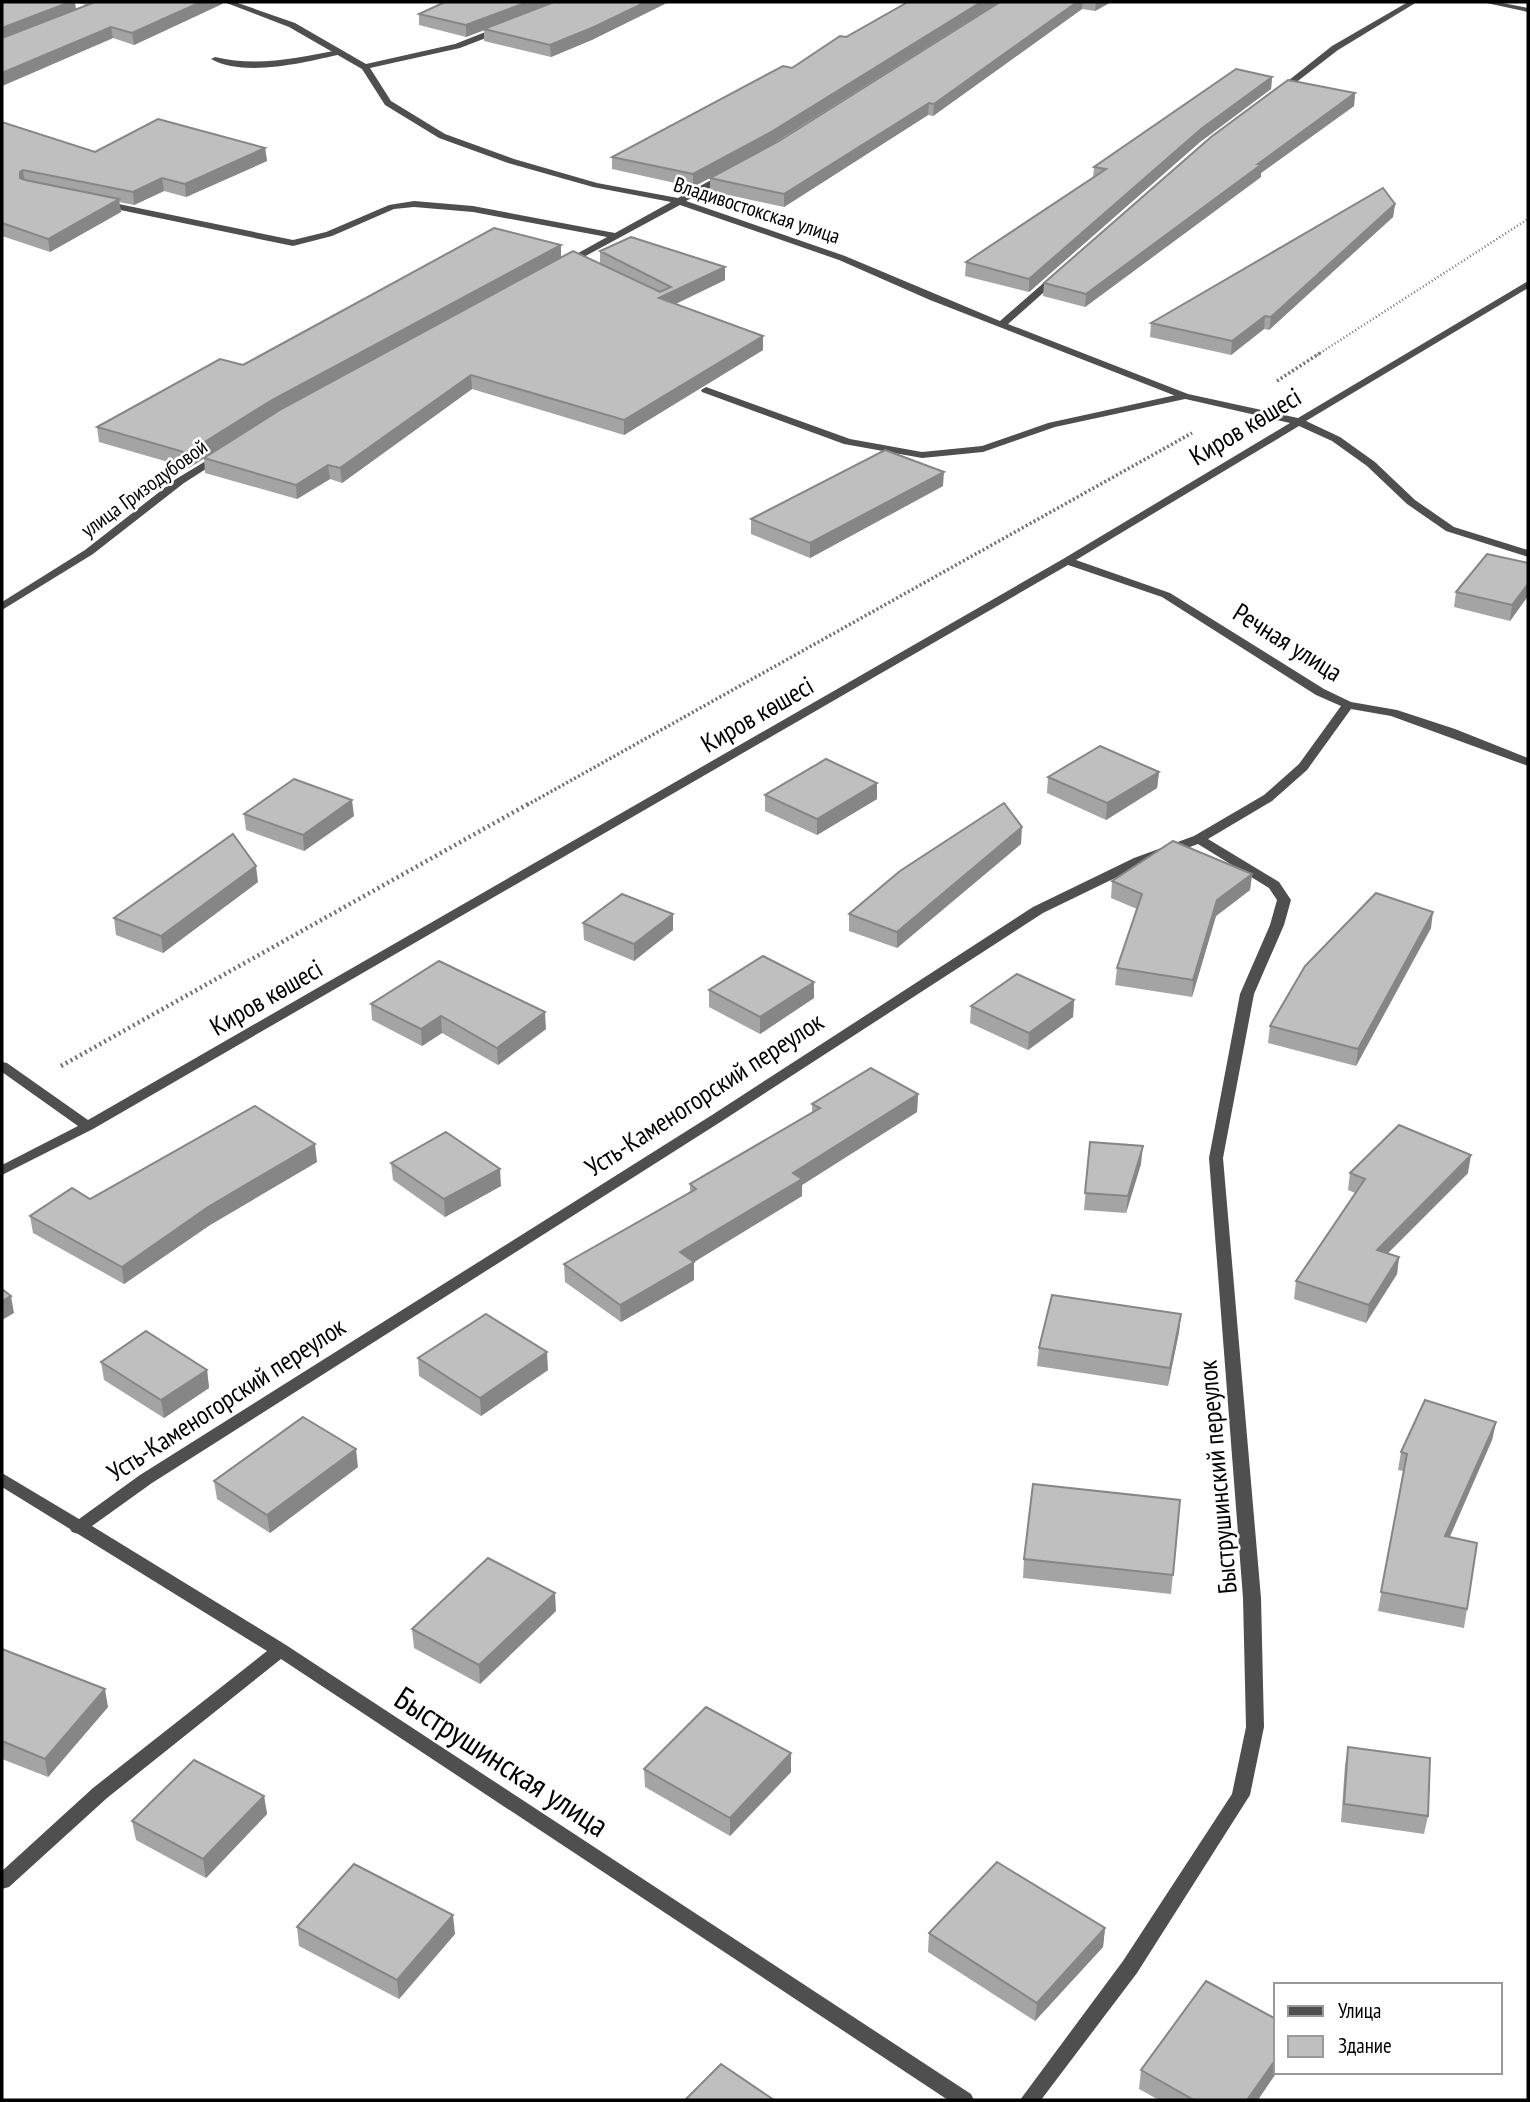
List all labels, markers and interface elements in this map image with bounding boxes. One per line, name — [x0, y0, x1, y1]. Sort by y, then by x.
street label: Владивостокская улица — [671, 170, 843, 250]
street label: Киров көшесі — [1183, 380, 1307, 472]
street label: улица Гризодубовой — [75, 433, 213, 543]
street label: Речная улица — [1227, 596, 1349, 688]
street label: Киров көшесі — [695, 669, 819, 759]
street label: Киров көшесі — [204, 952, 328, 1042]
street label: Усть-Каменогорский переулок — [579, 1005, 829, 1183]
street label: Усть-Каменогорский переулок — [101, 1310, 351, 1488]
street label: Быструшинский переулок — [1190, 1359, 1244, 1595]
street label: Быструшинская улица — [387, 1676, 617, 1846]
legend — [1274, 1983, 1502, 2074]
text: Улица — [1338, 1997, 1381, 2024]
text: Здание — [1338, 2032, 1392, 2059]

